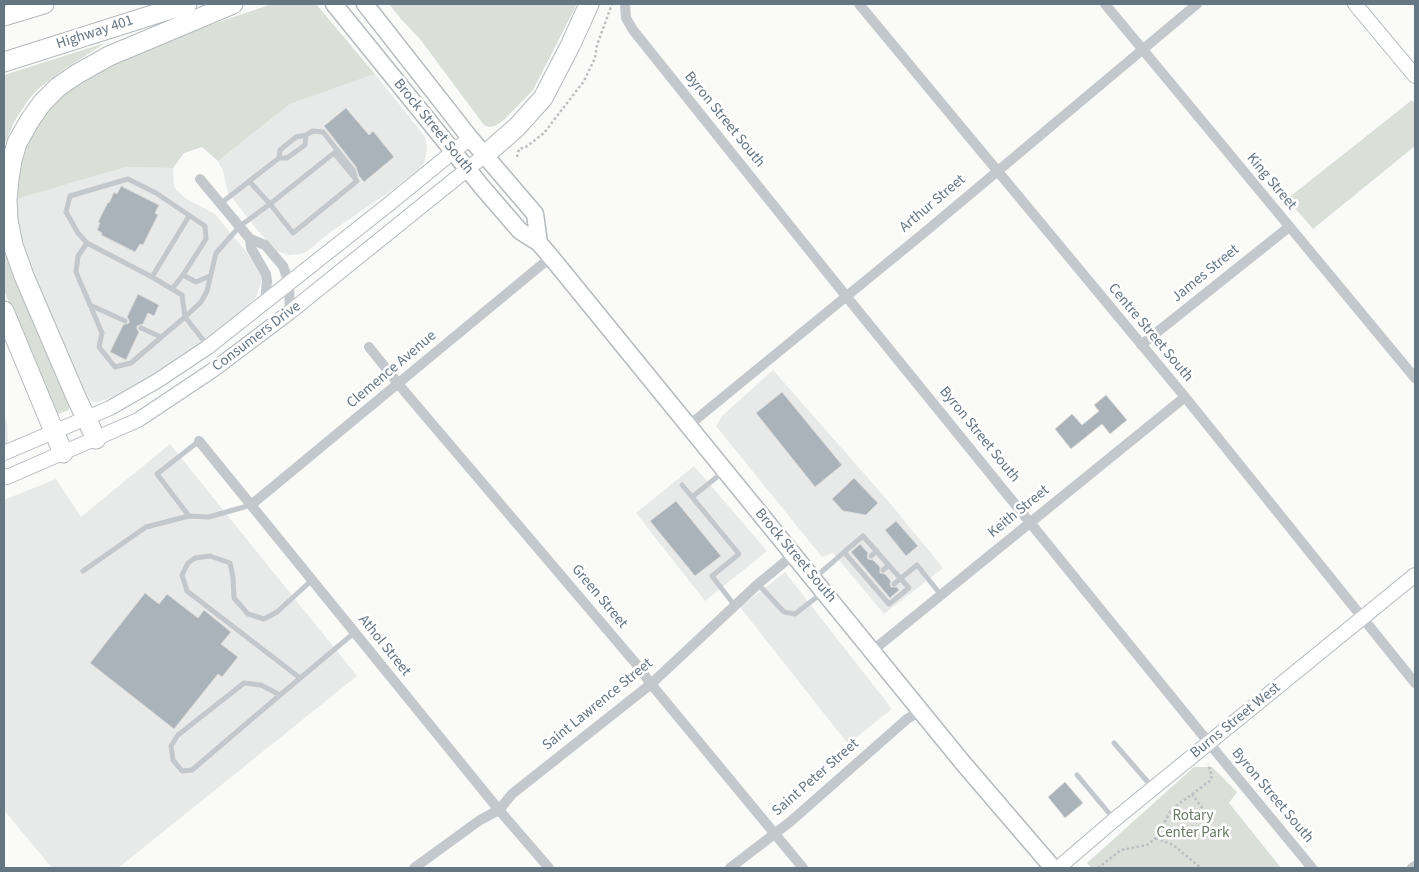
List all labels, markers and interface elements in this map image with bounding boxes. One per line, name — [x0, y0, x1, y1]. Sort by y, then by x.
street label: Highway 401 — [54, 12, 136, 54]
street label: Byron Street South — [680, 68, 768, 172]
street label: Brock Street South — [389, 76, 477, 178]
street label: King Street — [1242, 150, 1300, 214]
street label: Arthur Street — [896, 171, 970, 237]
street label: James Street — [1169, 241, 1243, 307]
street label: Centre Street South — [1104, 280, 1196, 386]
street label: Consumers Drive — [209, 298, 305, 376]
street label: Clemence Avenue — [344, 327, 440, 413]
street label: Byron Street South — [935, 383, 1023, 487]
street label: Keith Street — [985, 482, 1053, 542]
street label: Brock Street South — [750, 505, 840, 607]
street label: Green Street — [567, 561, 631, 633]
street label: Athol Street — [354, 612, 414, 680]
street label: Saint Lawrence Street — [539, 655, 657, 755]
street label: Burns Street West — [1187, 679, 1285, 763]
street label: Saint Peter Street — [769, 735, 863, 821]
street label: Byron Street South — [1227, 745, 1317, 847]
park label: Rotary Center Park — [1157, 808, 1229, 843]

